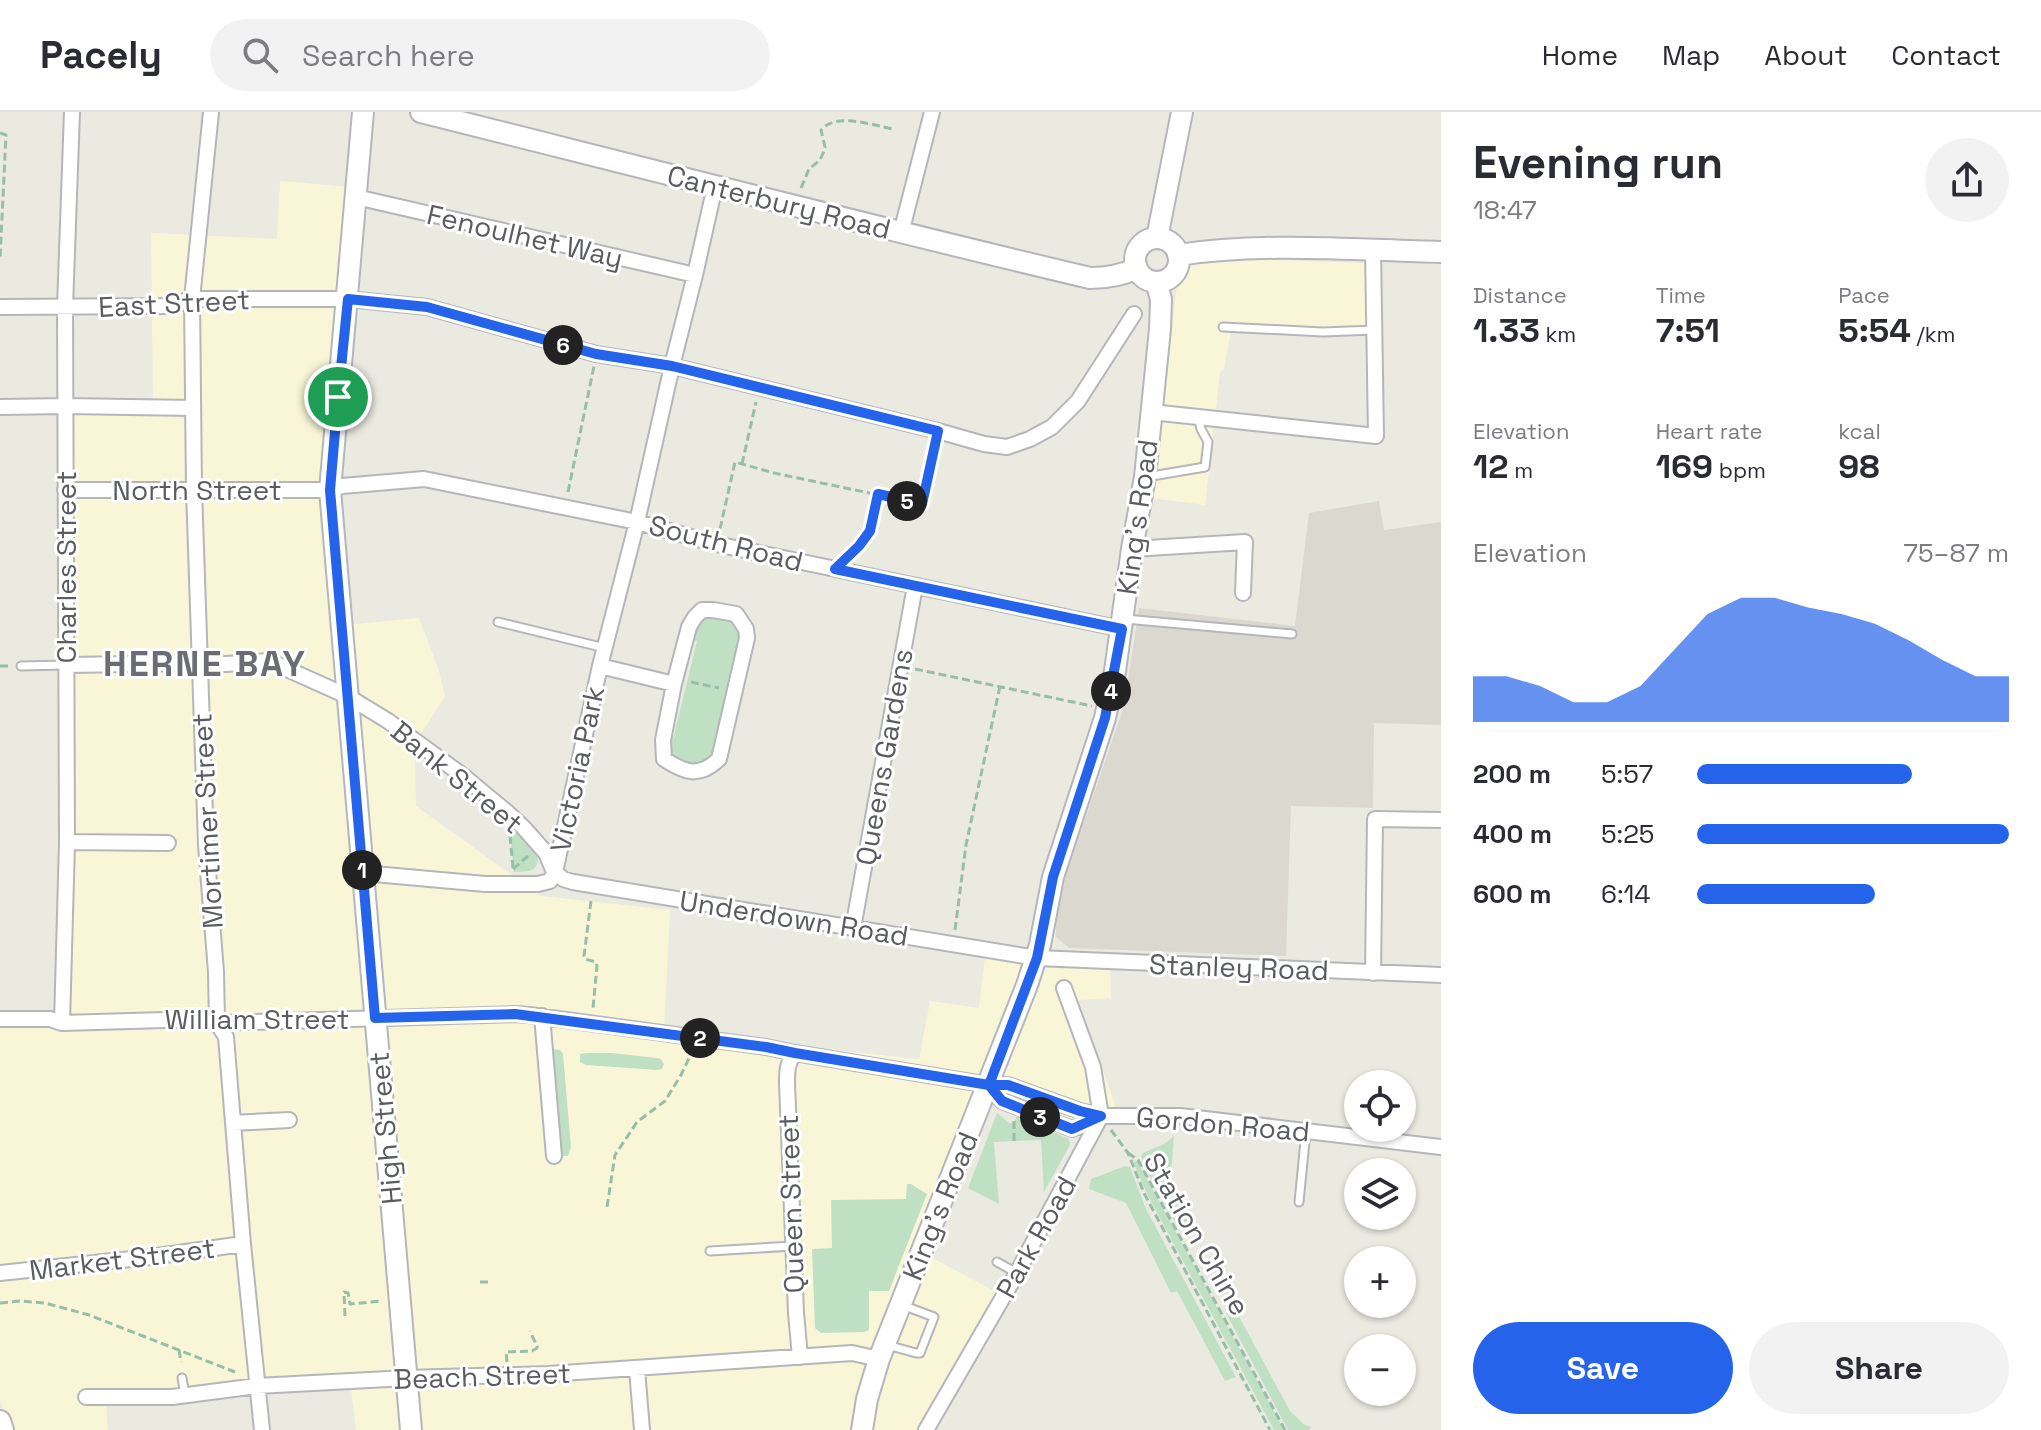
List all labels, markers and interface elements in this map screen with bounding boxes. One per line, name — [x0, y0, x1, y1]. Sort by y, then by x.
search box — [210, 19, 770, 91]
text: Pacely — [40, 31, 162, 79]
icon: search — [238, 33, 282, 77]
text: Search here — [302, 36, 475, 75]
text: Home — [1542, 37, 1618, 73]
text: Map — [1662, 37, 1720, 73]
text: About — [1764, 37, 1847, 73]
text: Contact — [1891, 37, 2001, 73]
text: Evening run — [1473, 135, 1723, 191]
button: share — [1925, 138, 2009, 222]
street label: Canterbury Road — [663, 157, 895, 247]
text: 18:47 — [1473, 193, 1537, 227]
street label: Fenoulhet Way — [423, 196, 627, 276]
street label: East Street — [97, 281, 251, 325]
text: Distance — [1473, 281, 1567, 309]
text: Time — [1656, 281, 1706, 309]
text: Pace — [1838, 281, 1890, 309]
text: 1.33 — [1473, 309, 1540, 352]
text: 7:51 — [1656, 309, 1720, 352]
text: 5:54 — [1838, 309, 1911, 352]
text: km — [1540, 320, 1576, 348]
text: /km — [1911, 320, 1955, 348]
pin: 6 — [543, 325, 583, 365]
text: 6 — [556, 331, 570, 359]
pin — [304, 363, 372, 431]
icon: arrive — [316, 375, 360, 419]
text: Elevation — [1473, 417, 1569, 445]
text: Heart rate — [1656, 417, 1762, 445]
text: kcal — [1838, 417, 1881, 445]
street label: King's Road — [1108, 437, 1166, 597]
text: 12 — [1473, 445, 1509, 488]
text: 169 — [1656, 445, 1713, 488]
text: 98 — [1838, 445, 1880, 488]
text: m — [1509, 456, 1533, 484]
text: bpm — [1713, 456, 1766, 484]
street label: Charles Street — [48, 471, 84, 663]
street label: North Street — [112, 472, 282, 508]
pin: 5 — [887, 481, 927, 521]
text: 5 — [900, 487, 914, 515]
street label: South Road — [645, 506, 807, 580]
text: Elevation — [1473, 536, 1587, 570]
text: 75–87 m — [1903, 536, 2009, 570]
district label: HERNE BAY — [103, 641, 307, 687]
street label: Queens Gardens — [847, 646, 921, 868]
pin: 4 — [1091, 671, 1131, 711]
text: 4 — [1104, 677, 1118, 705]
street label: Victoria Park — [542, 683, 612, 855]
street label: Mortimer Street — [183, 712, 231, 930]
street label: Bank Street — [384, 713, 530, 841]
text: 200 m — [1473, 757, 1551, 791]
text: 5:57 — [1601, 757, 1653, 791]
text: 400 m — [1473, 817, 1552, 851]
text: 5:25 — [1601, 817, 1654, 851]
pin: 1 — [342, 850, 382, 890]
text: 1 — [357, 856, 367, 884]
text: 600 m — [1473, 877, 1552, 911]
text: 6:14 — [1601, 877, 1651, 911]
street label: Underdown Road — [677, 882, 911, 954]
street label: Stanley Road — [1149, 946, 1329, 988]
street label: William Street — [165, 1001, 349, 1037]
pin: 2 — [680, 1018, 720, 1058]
text: 2 — [693, 1024, 707, 1052]
street label: High Street — [360, 1050, 410, 1206]
map controls — [1344, 1070, 1416, 1406]
button: locate — [1344, 1070, 1416, 1142]
pin: 3 — [1020, 1097, 1060, 1137]
street label: Gordon Road — [1135, 1098, 1311, 1150]
text: 3 — [1033, 1103, 1047, 1131]
street label: Queen Street — [770, 1114, 812, 1294]
street label: King's Road — [894, 1127, 986, 1285]
street label: Station Chine — [1136, 1146, 1258, 1322]
button: layers — [1344, 1158, 1416, 1230]
street label: Park Road — [988, 1170, 1084, 1304]
street label: Market Street — [27, 1230, 217, 1288]
button: + — [1344, 1246, 1416, 1318]
button: Save — [1473, 1322, 1733, 1414]
button: Share — [1749, 1322, 2009, 1414]
button: − — [1344, 1334, 1416, 1406]
street label: Beach Street — [393, 1355, 571, 1397]

